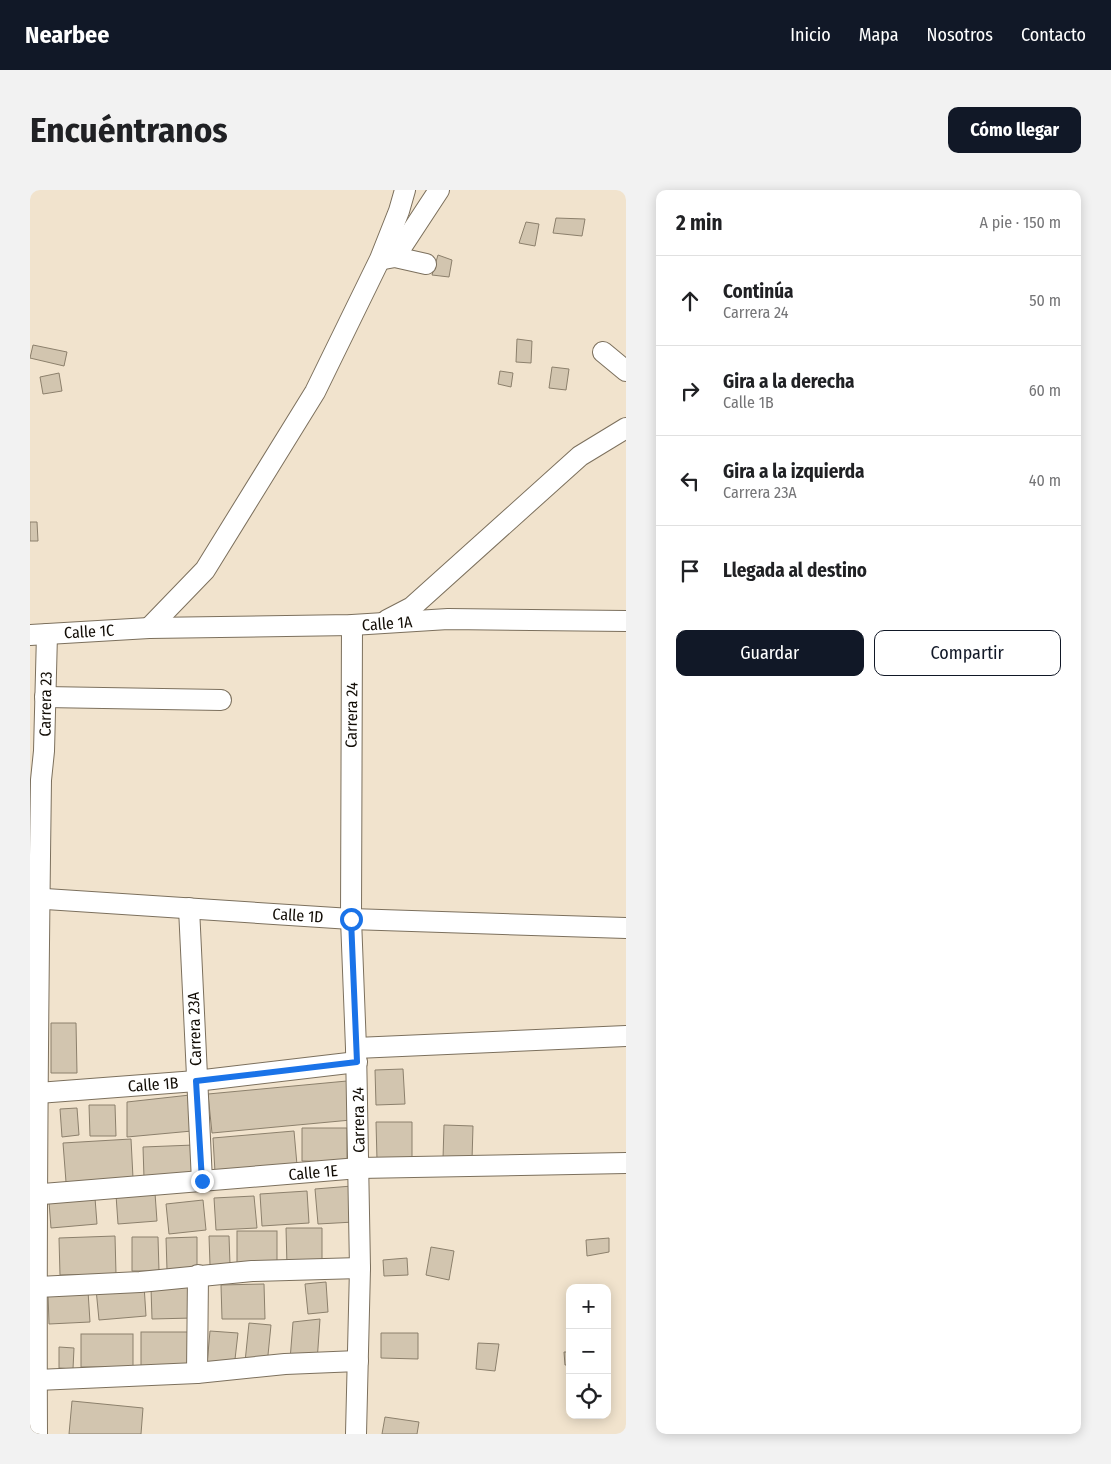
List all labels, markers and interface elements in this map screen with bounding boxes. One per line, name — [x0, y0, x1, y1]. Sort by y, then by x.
text: Nearbee — [25, 21, 109, 49]
text: Inicio — [790, 24, 831, 46]
text: Mapa — [859, 24, 899, 46]
text: Nosotros — [927, 24, 993, 46]
text: Contacto — [1021, 24, 1086, 46]
button: Cómo llegar — [948, 107, 1081, 153]
text: Encuéntranos — [30, 109, 228, 151]
text: 2 min — [676, 210, 723, 236]
text: A pie · 150 m — [979, 213, 1061, 232]
text: Continúa — [723, 280, 794, 303]
icon: ahead — [676, 287, 704, 315]
text: 50 m — [1029, 291, 1061, 310]
text: Carrera 24 — [723, 303, 789, 322]
text: Gira a la derecha — [723, 370, 855, 393]
icon: right — [676, 377, 704, 405]
text: 60 m — [1029, 381, 1061, 400]
text: Calle 1B — [723, 393, 774, 412]
text: Gira a la izquierda — [723, 460, 865, 483]
icon: left — [676, 467, 704, 495]
text: 40 m — [1029, 471, 1061, 490]
text: Carrera 23A — [723, 483, 797, 502]
icon: arrive — [676, 557, 704, 585]
text: Llegada al destino — [723, 559, 867, 582]
street label: Calle 1A — [361, 612, 413, 635]
street label: Calle 1C — [64, 621, 115, 642]
button: Guardar — [676, 630, 864, 676]
button: Compartir — [874, 630, 1061, 676]
street label: Carrera 23 — [35, 671, 56, 737]
street label: Carrera 24 — [341, 682, 362, 748]
street label: Calle 1D — [272, 904, 324, 927]
route start — [340, 908, 363, 931]
street label: Carrera 23A — [184, 991, 205, 1066]
street label: Calle 1B — [127, 1073, 179, 1096]
street label: Carrera 24 — [348, 1087, 369, 1153]
street label: Calle 1E — [288, 1161, 338, 1184]
route end — [191, 1170, 214, 1193]
map controls — [566, 1284, 611, 1419]
button: + — [566, 1284, 611, 1329]
button: − — [566, 1329, 611, 1374]
button: locate — [566, 1374, 611, 1419]

